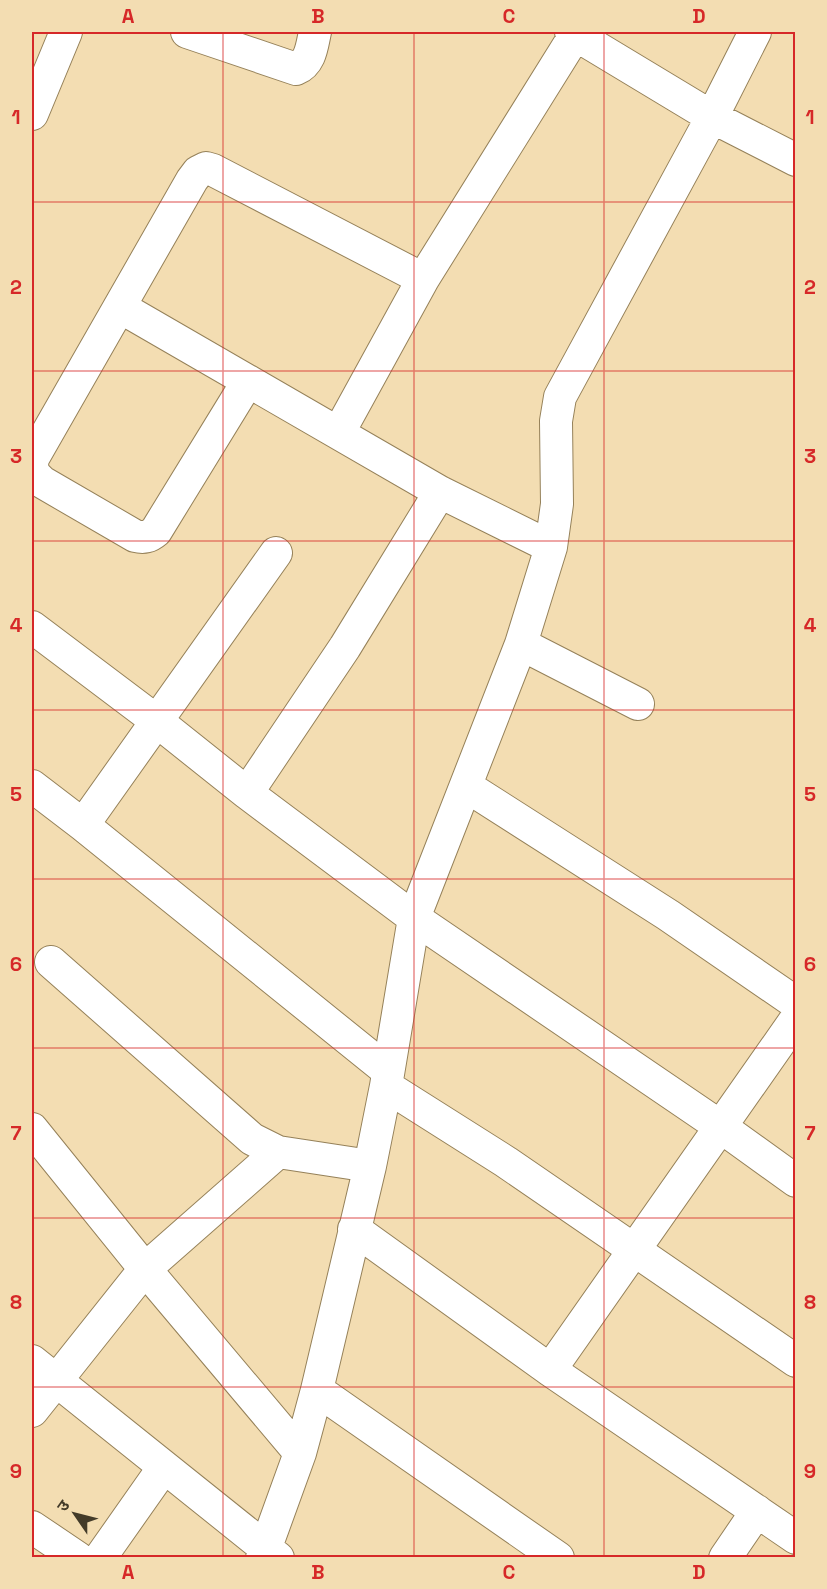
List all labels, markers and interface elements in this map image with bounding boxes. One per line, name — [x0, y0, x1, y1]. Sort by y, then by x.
text: A — [122, 3, 135, 29]
text: B — [311, 3, 325, 29]
text: C — [503, 3, 516, 29]
text: D — [692, 3, 706, 29]
text: 1 — [11, 104, 21, 130]
text: 1 — [805, 104, 815, 130]
text: 2 — [10, 274, 22, 300]
text: 2 — [804, 274, 816, 300]
text: 3 — [10, 443, 22, 469]
text: 3 — [804, 443, 816, 469]
text: 4 — [10, 612, 23, 638]
text: 4 — [804, 612, 817, 638]
text: 5 — [10, 781, 22, 807]
text: 5 — [804, 781, 816, 807]
text: 6 — [10, 951, 22, 977]
text: 6 — [804, 951, 816, 977]
text: 7 — [10, 1120, 22, 1146]
text: 7 — [804, 1120, 816, 1146]
text: 8 — [10, 1289, 22, 1315]
text: 8 — [804, 1289, 816, 1315]
text: 9 — [10, 1458, 22, 1484]
text: 9 — [804, 1458, 816, 1484]
north arrow — [45, 1484, 105, 1544]
text: उ — [52, 1495, 75, 1516]
text: A — [122, 1559, 135, 1585]
text: B — [311, 1559, 325, 1585]
text: C — [503, 1559, 516, 1585]
text: D — [692, 1559, 706, 1585]

